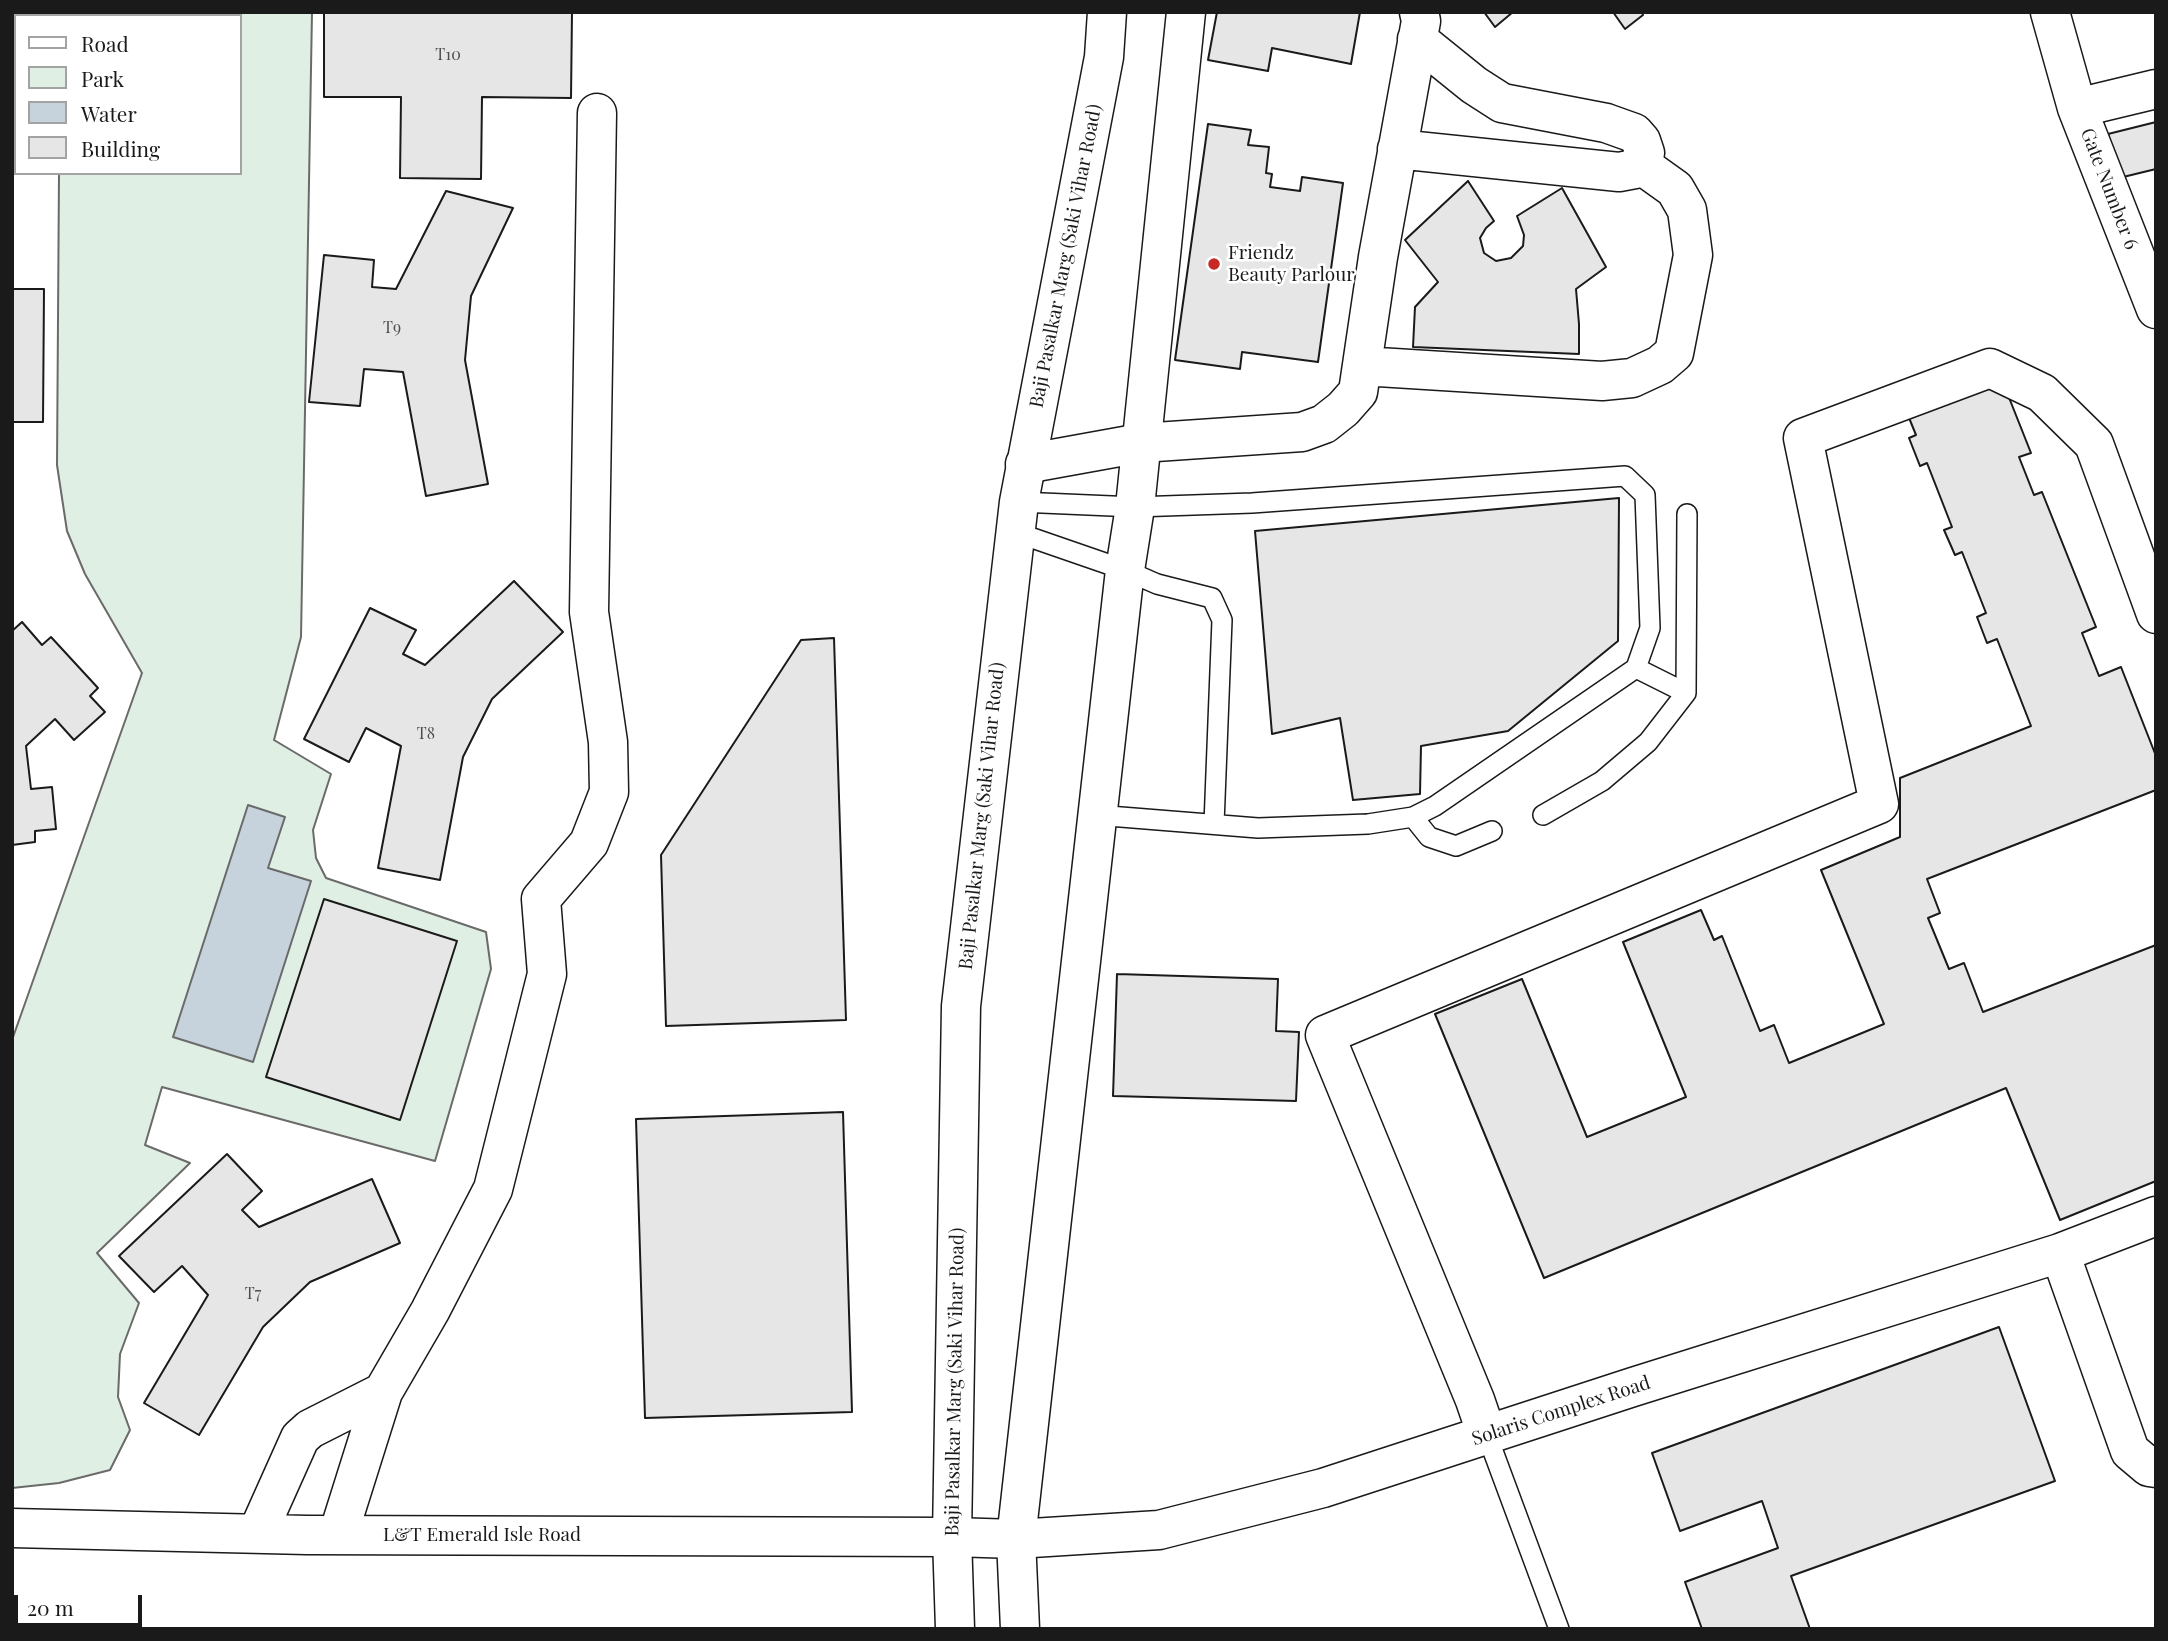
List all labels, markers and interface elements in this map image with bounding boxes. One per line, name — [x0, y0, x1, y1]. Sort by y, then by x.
legend — [14, 14, 242, 175]
text: Road — [81, 29, 129, 57]
house number: T10 — [435, 45, 461, 65]
text: Park — [81, 64, 124, 92]
text: Water — [81, 99, 137, 127]
street label: Baji Pasalkar Marg (Saki Vihar Road) — [1025, 102, 1107, 410]
street label: Gate Number 6 — [2075, 125, 2143, 253]
text: Building — [81, 134, 160, 162]
place label: Friendz Beauty Parlour — [1228, 242, 1355, 286]
marker: Friendz Beauty Parlour — [1206, 256, 1222, 272]
house number: T9 — [383, 318, 401, 338]
street label: Baji Pasalkar Marg (Saki Vihar Road) — [955, 661, 1009, 971]
house number: T8 — [417, 724, 435, 744]
street label: Baji Pasalkar Marg (Saki Vihar Road) — [941, 1227, 969, 1537]
house number: T7 — [245, 1284, 261, 1304]
street label: Solaris Complex Road — [1469, 1371, 1653, 1451]
street label: L&T Emerald Isle Road — [383, 1524, 581, 1546]
scale bar — [18, 1582, 145, 1626]
text: 20 m — [27, 1593, 74, 1621]

